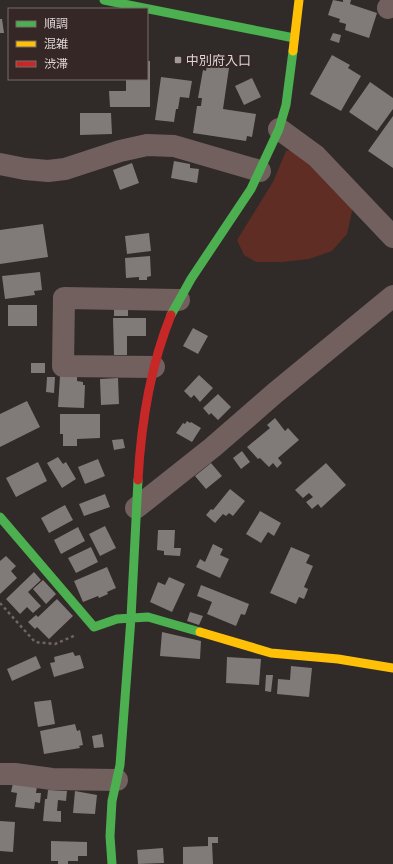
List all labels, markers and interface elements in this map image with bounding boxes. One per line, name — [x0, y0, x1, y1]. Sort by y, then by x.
legend — [8, 8, 148, 80]
text: 順調 — [44, 17, 68, 31]
text: 混雑 — [44, 37, 68, 51]
place label: 中別府入口 — [186, 53, 251, 68]
marker: 中別府入口 — [173, 55, 183, 65]
text: 渋滞 — [44, 57, 68, 71]

